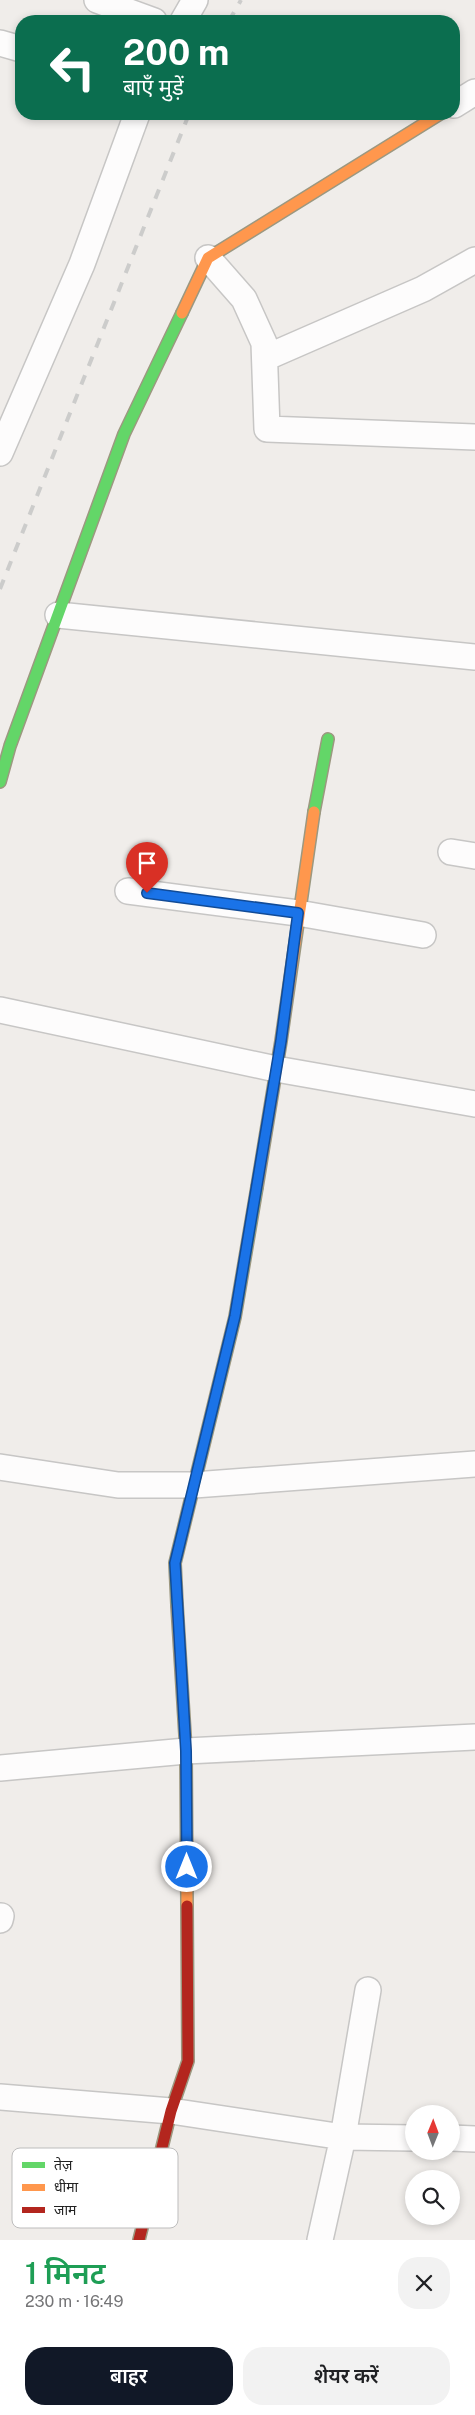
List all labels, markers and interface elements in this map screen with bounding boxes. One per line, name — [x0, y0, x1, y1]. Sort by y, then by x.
text: 200 m — [123, 32, 229, 73]
icon: left — [40, 35, 105, 100]
text: बाएँ मुड़ें — [123, 74, 184, 100]
pin — [126, 842, 168, 893]
icon: arrive — [133, 849, 161, 877]
position arrow — [160, 1840, 212, 1892]
north arrow — [405, 2105, 460, 2160]
map controls — [405, 2105, 460, 2225]
legend — [12, 2148, 178, 2228]
text: तेज़ — [54, 2156, 73, 2173]
button: search — [405, 2170, 460, 2225]
text: धीमा — [54, 2179, 79, 2195]
text: जाम — [54, 2202, 77, 2218]
text: 1 मिनट — [25, 2255, 105, 2291]
button: close — [398, 2257, 450, 2309]
text: 230 m · 16:49 — [25, 2292, 123, 2311]
button: बाहर — [25, 2347, 233, 2405]
button: शेयर करें — [243, 2347, 450, 2405]

